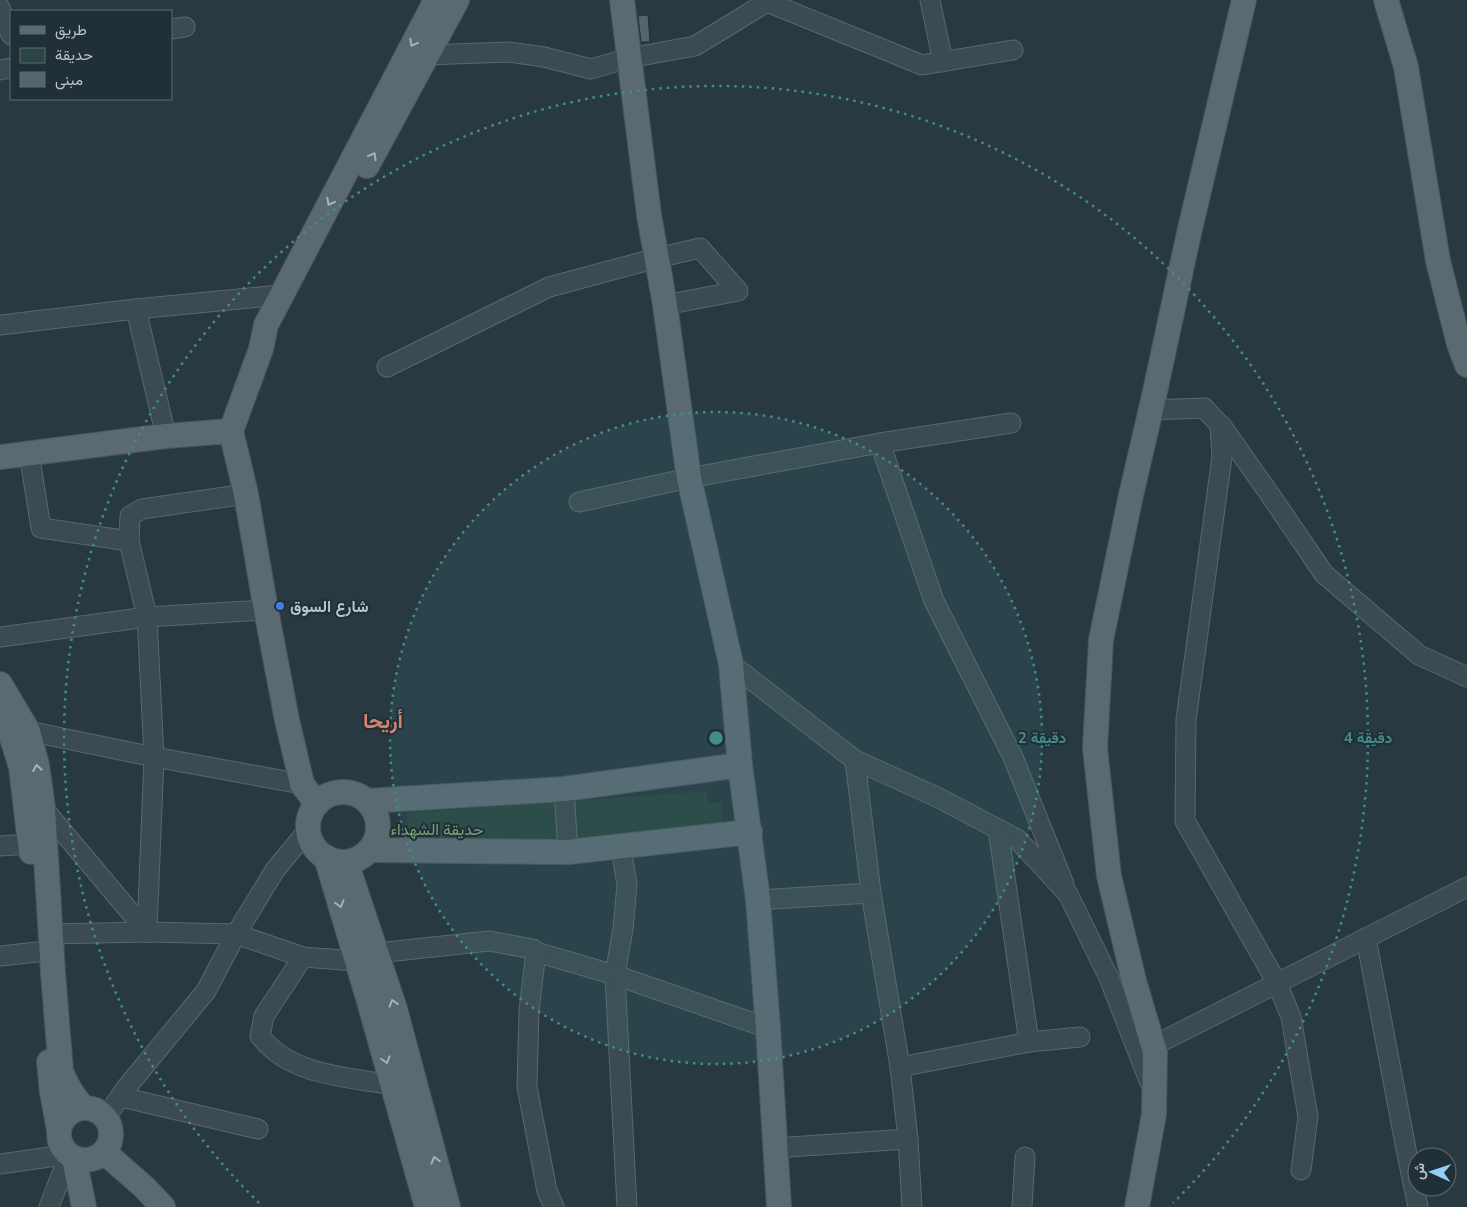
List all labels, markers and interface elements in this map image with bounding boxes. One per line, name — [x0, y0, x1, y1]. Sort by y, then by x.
legend — [10, 10, 172, 100]
text: طريق — [55, 20, 87, 40]
one-way arrow — [409, 38, 419, 47]
text: حديقة — [55, 45, 93, 65]
text: مبنى — [55, 70, 83, 90]
one-way arrow — [366, 152, 376, 161]
one-way arrow — [326, 197, 336, 206]
place label: شارع السوق — [290, 596, 369, 618]
marker: شارع السوق — [274, 600, 286, 612]
district label: أريحا — [363, 707, 403, 735]
text: 2 دقيقة — [1018, 728, 1066, 748]
text: 4 دقيقة — [1344, 728, 1392, 748]
centre of rings — [707, 729, 725, 747]
one-way arrow — [32, 764, 42, 773]
park label: حديقة الشهداء — [390, 819, 484, 841]
one-way arrow — [335, 899, 345, 908]
one-way arrow — [388, 1000, 398, 1008]
one-way arrow — [380, 1055, 390, 1063]
north arrow — [1407, 1147, 1457, 1197]
one-way arrow — [431, 1156, 441, 1164]
text: ش — [1410, 1162, 1429, 1180]

